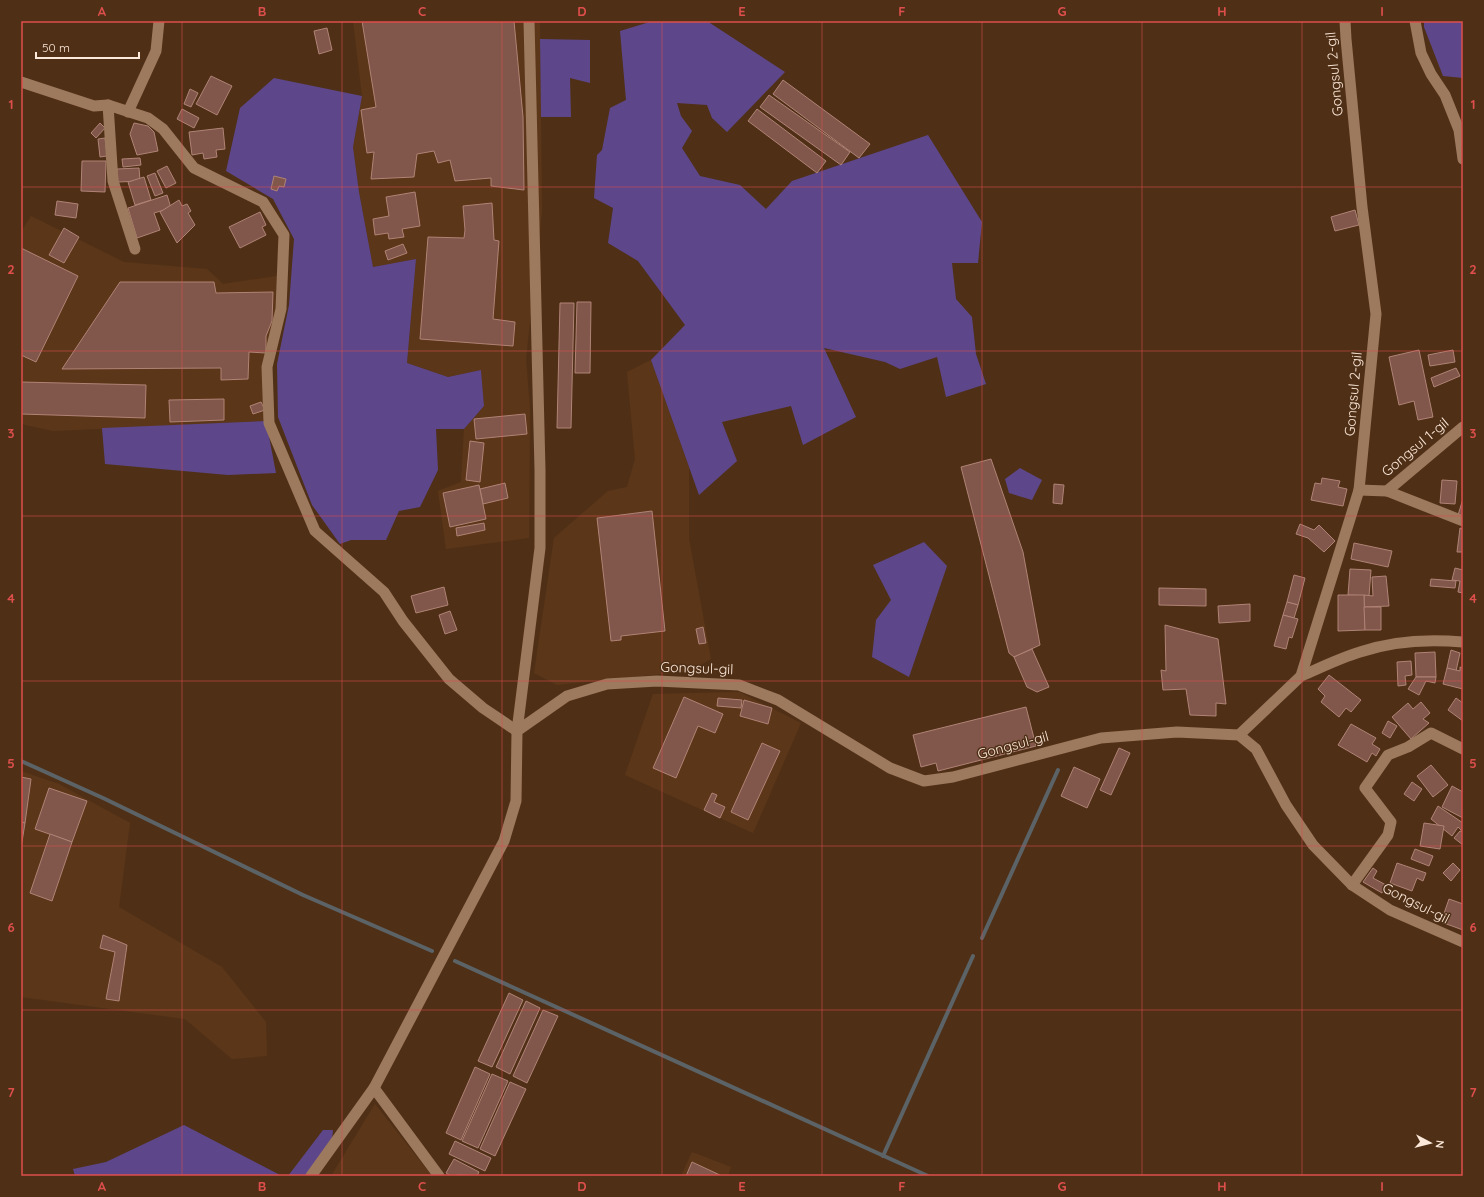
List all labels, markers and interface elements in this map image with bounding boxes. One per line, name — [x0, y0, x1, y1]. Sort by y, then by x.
text: A — [98, 3, 107, 19]
text: B — [258, 3, 266, 19]
text: C — [418, 3, 426, 19]
text: D — [577, 3, 587, 19]
text: E — [738, 3, 746, 19]
text: F — [898, 3, 906, 19]
text: G — [1057, 3, 1067, 19]
text: H — [1217, 3, 1227, 19]
text: I — [1380, 3, 1384, 19]
street label: Gongsul 2-gil — [1321, 31, 1347, 117]
scale bar — [36, 34, 139, 60]
text: 50 m — [42, 40, 70, 55]
text: 1 — [8, 96, 14, 112]
text: 1 — [1470, 96, 1476, 112]
text: 2 — [7, 261, 15, 277]
text: 2 — [1469, 261, 1477, 277]
street label: Gongsul 2-gil — [1340, 351, 1366, 437]
street label: Gongsul 1-gil — [1378, 414, 1452, 480]
text: 3 — [8, 425, 15, 441]
text: 3 — [1470, 425, 1477, 441]
text: 4 — [7, 590, 15, 606]
text: 4 — [1469, 590, 1477, 606]
street label: Gongsul-gil — [660, 658, 734, 678]
street label: Gongsul-gil — [975, 727, 1051, 763]
text: 5 — [7, 755, 15, 771]
text: 5 — [1469, 755, 1477, 771]
street label: Gongsul-gil — [1379, 878, 1453, 928]
text: 6 — [7, 919, 15, 935]
text: 6 — [1469, 919, 1477, 935]
text: 7 — [7, 1084, 15, 1100]
text: 7 — [1469, 1084, 1477, 1100]
north arrow — [1410, 1123, 1450, 1163]
text: N — [1432, 1139, 1447, 1149]
text: A — [98, 1178, 107, 1194]
text: B — [258, 1178, 266, 1194]
text: C — [418, 1178, 426, 1194]
text: D — [577, 1178, 587, 1194]
text: E — [738, 1178, 746, 1194]
text: F — [898, 1178, 906, 1194]
text: G — [1057, 1178, 1067, 1194]
text: H — [1217, 1178, 1227, 1194]
text: I — [1380, 1178, 1384, 1194]

